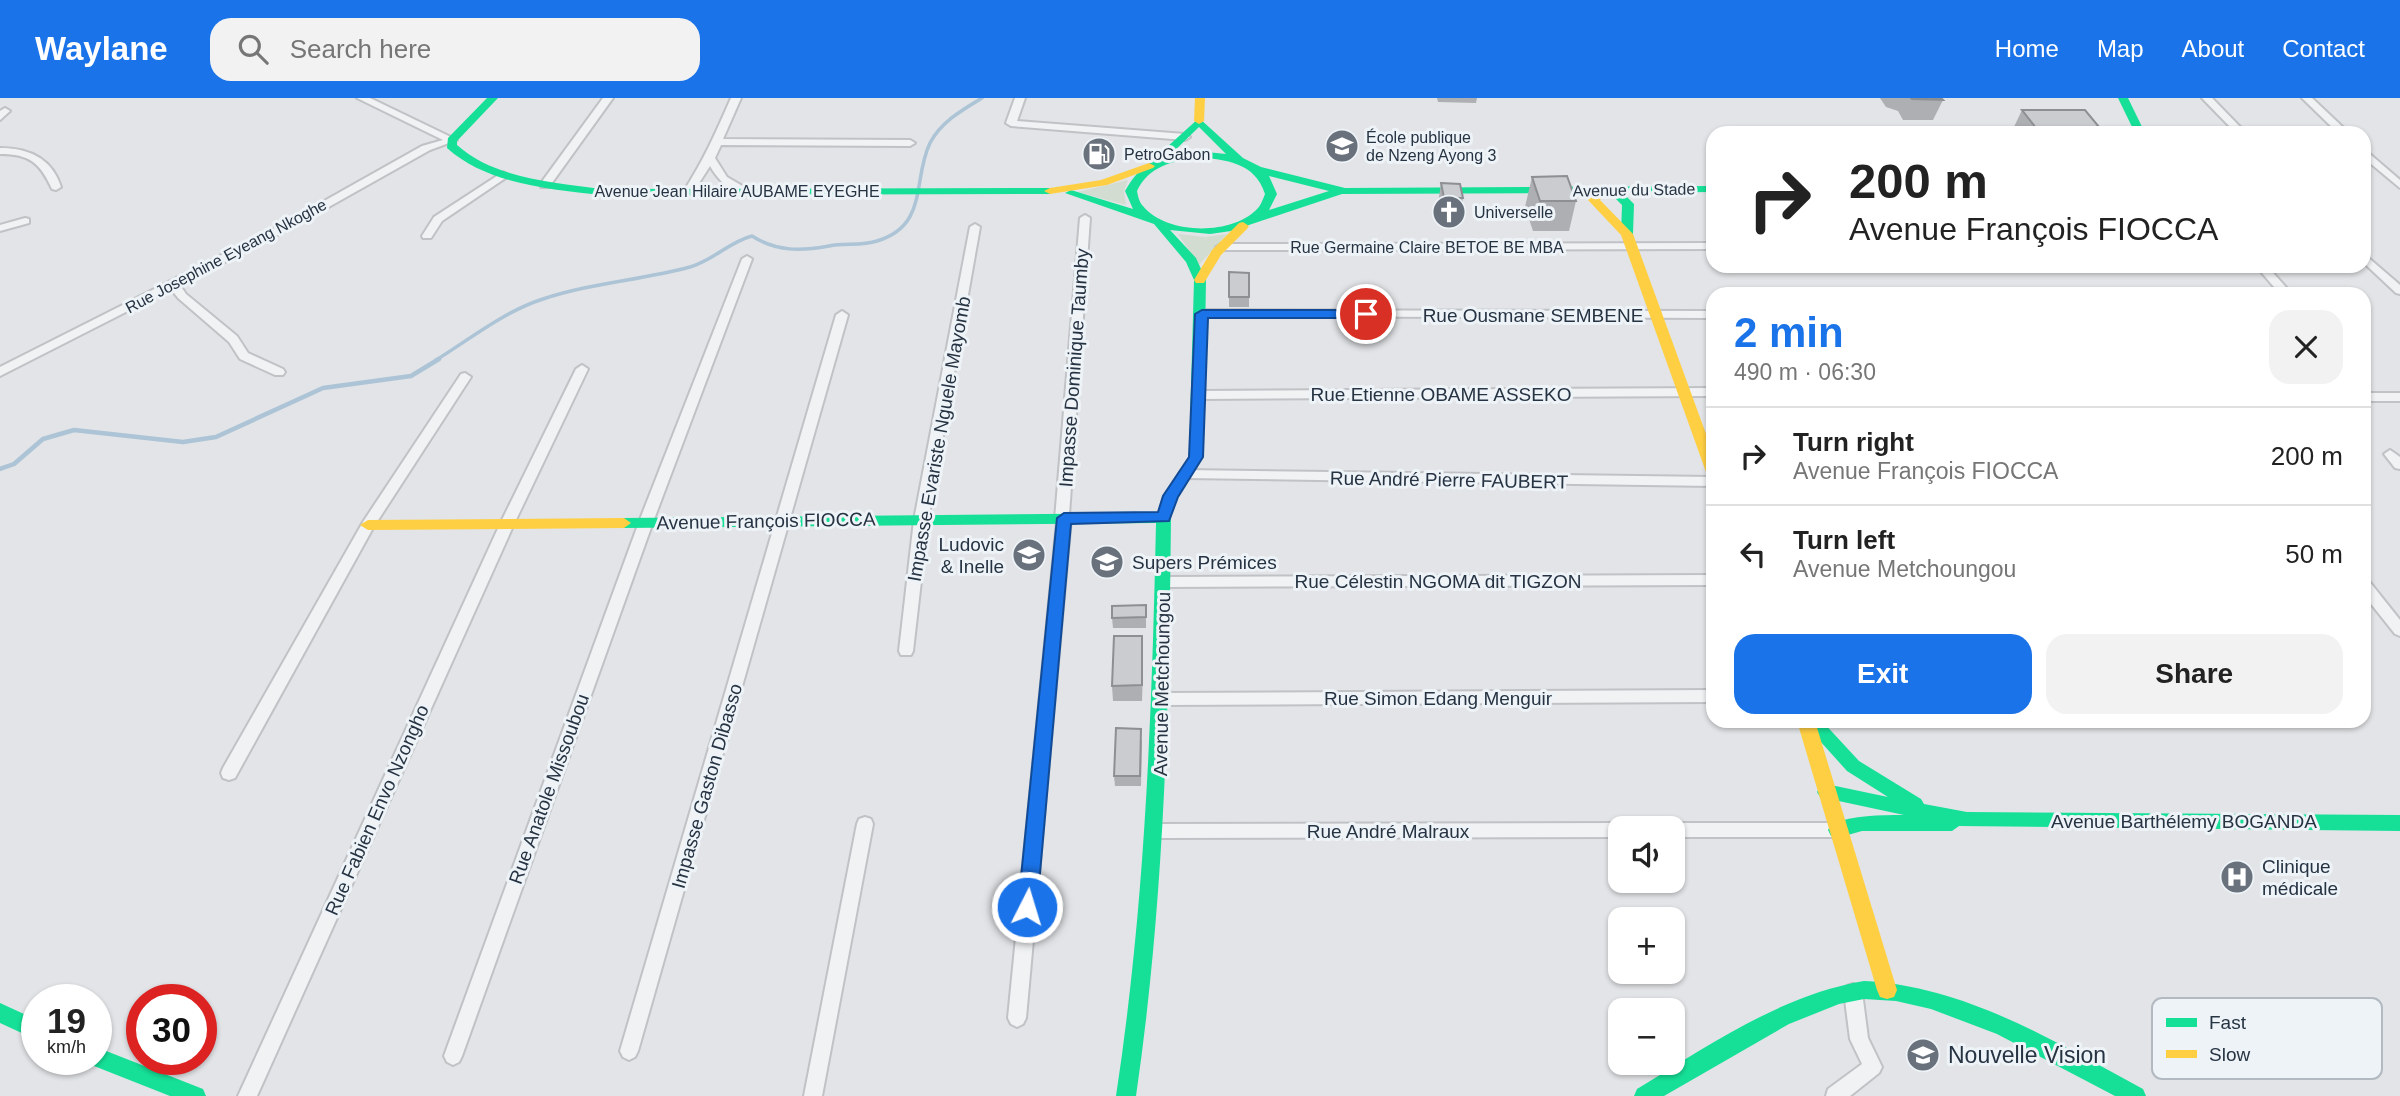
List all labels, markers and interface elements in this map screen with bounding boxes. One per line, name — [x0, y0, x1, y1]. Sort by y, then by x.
search box — [210, 18, 700, 81]
text: Waylane — [35, 30, 168, 67]
icon: search — [234, 30, 272, 68]
text: Search here — [290, 34, 431, 64]
text: Home — [1995, 35, 2059, 62]
text: Map — [2097, 35, 2144, 62]
text: About — [2182, 35, 2244, 62]
text: Contact — [2282, 35, 2365, 62]
school or university icon: École publique de Nzeng Ayong 3 — [1323, 127, 1361, 165]
place label: École publique de Nzeng Ayong 3 — [1366, 128, 1497, 164]
fuel station icon: PetroGabon — [1080, 135, 1118, 173]
place label: PetroGabon — [1124, 146, 1210, 163]
icon: right — [1734, 154, 1825, 245]
text: 200 m — [1849, 154, 1988, 208]
street label: Avenue du Stade — [1573, 180, 1695, 200]
street label: Avenue Jean Hilaire AUBAME EYEGHE — [594, 183, 880, 200]
church icon: Universelle — [1430, 193, 1468, 231]
street label: Rue Josephine Eyeang Nkoghe — [123, 196, 329, 316]
place label: Universelle — [1474, 204, 1553, 221]
text: Avenue François FIOCCA — [1849, 211, 2218, 247]
street label: Rue Germaine Claire BETOE BE MBA — [1290, 239, 1564, 256]
street label: Impasse Dominique Taumby — [1055, 247, 1093, 488]
pin — [1336, 284, 1396, 344]
street label: Impasse Evariste Nguele Mayomb — [904, 295, 974, 583]
icon: arrive — [1347, 295, 1385, 333]
street label: Rue Ousmane SEMBENE — [1423, 305, 1643, 326]
text: 2 min — [1734, 309, 1844, 356]
button: close — [2269, 310, 2343, 384]
text: 490 m · 06:30 — [1734, 359, 1876, 385]
street label: Rue Etienne OBAME ASSEKO — [1311, 384, 1571, 405]
text: Turn right — [1793, 427, 1914, 457]
icon: right — [1734, 437, 1772, 475]
text: 200 m — [2271, 441, 2343, 471]
text: Avenue François FIOCCA — [1793, 458, 2058, 484]
street label: Rue André Pierre FAUBERT — [1330, 467, 1569, 493]
street label: Avenue François FIOCCA — [656, 509, 876, 533]
text: Turn left — [1793, 525, 1895, 555]
place label: Ludovic & Inelle — [939, 534, 1004, 577]
icon: left — [1734, 535, 1772, 573]
school or university icon: Ludovic & Inelle — [1010, 536, 1048, 574]
text: 50 m — [2285, 539, 2343, 569]
school or university icon: Supers Prémices — [1088, 543, 1126, 581]
place label: Supers Prémices — [1132, 552, 1277, 573]
text: Avenue Metchoungou — [1793, 556, 2016, 582]
street label: Rue Célestin NGOMA dit TIGZON — [1295, 571, 1581, 592]
street label: Avenue Metchoungou — [1150, 592, 1174, 776]
button: Exit — [1734, 634, 2032, 714]
button: Share — [2046, 634, 2343, 714]
street label: Impasse Gaston Dibasso — [668, 681, 746, 891]
street label: Rue Simon Edang Menguir — [1324, 688, 1553, 709]
street label: Rue Anatole Missoubou — [505, 691, 593, 887]
street label: Rue Fabien Envo Nzongho — [321, 702, 433, 918]
street label: Avenue Barthélemy BOGANDA — [2051, 811, 2317, 832]
map controls — [1608, 816, 1685, 1075]
button: sound — [1608, 816, 1685, 893]
street label: Rue André Malraux — [1307, 821, 1470, 842]
place label: Clinique médicale — [2262, 856, 2338, 899]
hospital icon: Clinique médicale — [2218, 858, 2256, 896]
position arrow — [990, 870, 1064, 944]
button: + — [1608, 907, 1685, 984]
speed limit sign: 30 — [126, 984, 217, 1075]
button: − — [1608, 998, 1685, 1075]
legend — [2152, 998, 2382, 1079]
text: 19 — [47, 1001, 86, 1040]
text: Fast — [2209, 1012, 2247, 1033]
school or university icon: Nouvelle Vision — [1904, 1036, 1942, 1074]
text: km/h — [47, 1037, 86, 1057]
place label: Nouvelle Vision — [1948, 1042, 2106, 1068]
text: Slow — [2209, 1044, 2250, 1065]

